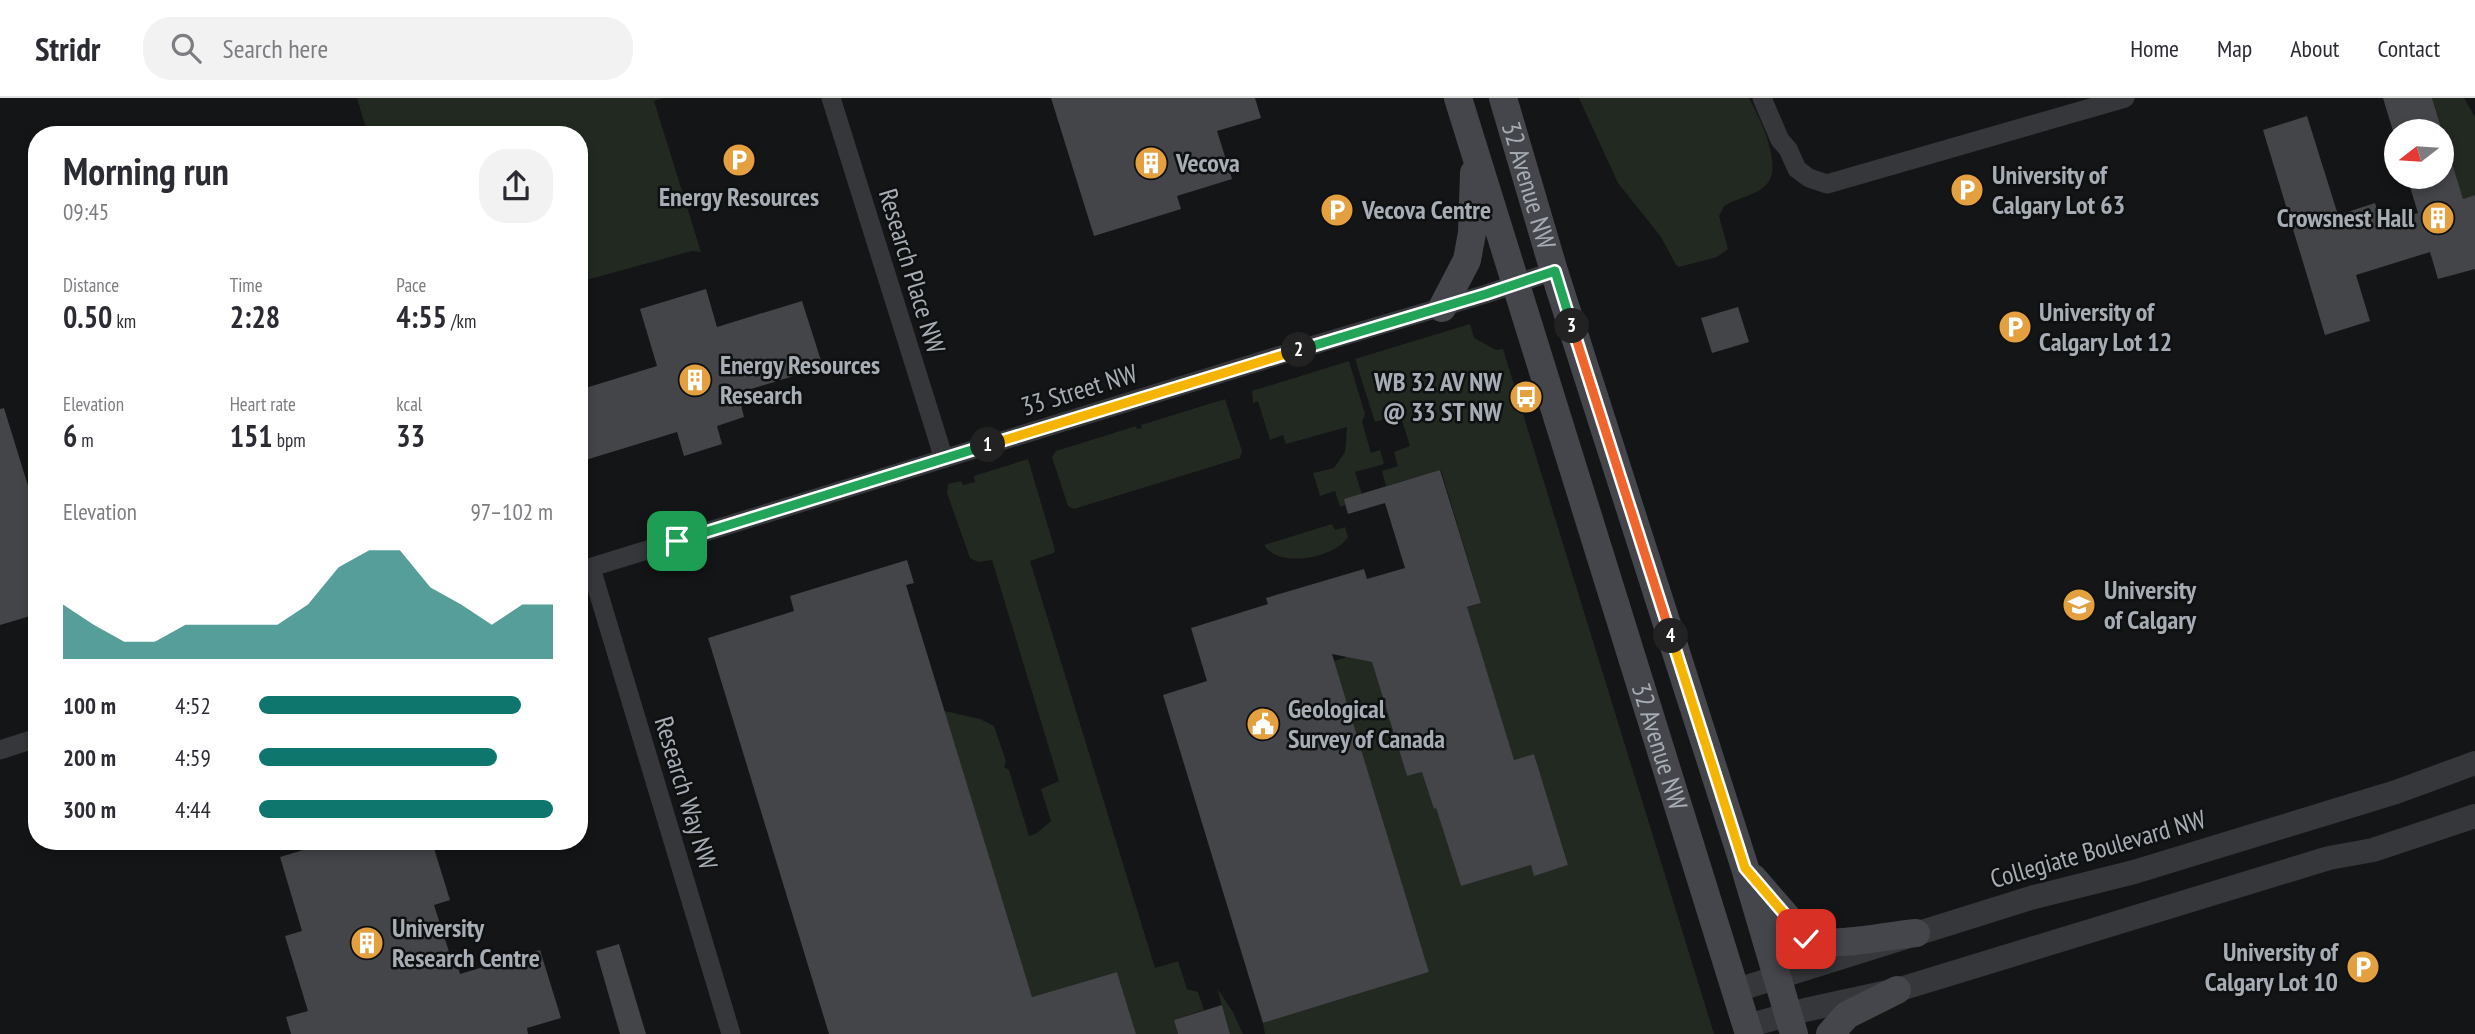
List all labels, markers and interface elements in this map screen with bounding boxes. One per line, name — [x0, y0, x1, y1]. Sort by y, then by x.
search box — [143, 17, 633, 80]
text: Stridr — [35, 27, 101, 70]
icon: search — [167, 29, 205, 67]
text: Search here — [223, 32, 328, 65]
text: Home — [2130, 33, 2179, 64]
text: Map — [2217, 33, 2252, 64]
text: About — [2290, 33, 2339, 64]
text: Contact — [2377, 33, 2440, 64]
street label: 32 Avenue NW — [1495, 118, 1564, 253]
north arrow — [2384, 119, 2454, 189]
map controls — [2384, 119, 2454, 189]
parking icon: Energy Resources — [720, 141, 758, 179]
building icon: Vecova — [1132, 144, 1170, 182]
text: Morning run — [63, 146, 229, 195]
place label: Vecova — [1175, 146, 1240, 179]
button: share — [479, 149, 553, 223]
place label: University of Calgary Lot 63 — [1992, 158, 2125, 221]
parking icon: University of Calgary Lot 63 — [1948, 171, 1986, 209]
place label: Energy Resources — [659, 180, 819, 213]
street label: Research Place NW — [872, 185, 953, 358]
parking icon: Vecova Centre — [1318, 191, 1356, 229]
place label: Vecova Centre — [1361, 193, 1491, 226]
text: 09:45 — [63, 197, 109, 226]
building icon: Crowsnest Hall — [2419, 199, 2457, 237]
place label: Crowsnest Hall — [2277, 201, 2415, 234]
text: Distance — [63, 273, 119, 297]
text: Time — [230, 273, 263, 297]
text: Pace — [396, 273, 426, 297]
place label: University of Calgary Lot 12 — [2039, 295, 2172, 358]
text: 0.50 — [63, 297, 112, 336]
text: 2:28 — [230, 297, 280, 336]
text: 4:55 — [396, 297, 447, 336]
pin: 3 — [1554, 308, 1590, 344]
parking icon: University of Calgary Lot 12 — [1996, 308, 2034, 346]
text: km — [112, 309, 136, 333]
text: /km — [447, 309, 476, 333]
text: 3 — [1567, 313, 1576, 337]
pin: 2 — [1282, 332, 1316, 368]
text: 2 — [1294, 337, 1303, 361]
place label: Energy Resources Research — [720, 348, 880, 411]
street label: 33 Street NW — [1017, 356, 1141, 423]
building icon: Energy Resources Research — [676, 361, 714, 399]
place label: WB 32 AV NW @ 33 ST NW — [1373, 365, 1502, 428]
bus stop icon: WB 32 AV NW @ 33 ST NW — [1507, 378, 1545, 416]
text: Elevation — [63, 392, 124, 416]
text: Heart rate — [230, 392, 296, 416]
text: kcal — [396, 392, 422, 416]
text: 6 — [63, 416, 77, 455]
text: 151 — [230, 416, 273, 455]
text: 33 — [396, 416, 425, 455]
text: m — [77, 428, 94, 452]
text: bpm — [273, 428, 306, 452]
pin: 1 — [970, 428, 1006, 462]
text: 1 — [983, 432, 992, 456]
text: Elevation — [63, 497, 137, 526]
text: 97–102 m — [470, 497, 553, 526]
pin — [647, 511, 707, 571]
icon: arrive — [658, 522, 696, 560]
place label: University of Calgary — [2104, 573, 2197, 636]
school or university icon: University of Calgary — [2060, 586, 2098, 624]
pin: 4 — [1654, 618, 1688, 654]
text: 4 — [1666, 623, 1675, 647]
street label: 32 Avenue NW — [1625, 679, 1695, 814]
text: 100 m — [63, 691, 116, 720]
text: 4:52 — [175, 691, 211, 720]
place label: Geological Survey of Canada — [1288, 692, 1445, 755]
public building icon: Geological Survey of Canada — [1244, 705, 1282, 743]
street label: Research Way NW — [648, 712, 726, 874]
text: 200 m — [63, 743, 116, 772]
text: 4:59 — [175, 743, 211, 772]
text: 300 m — [63, 795, 116, 824]
text: 4:44 — [175, 795, 211, 824]
street label: Collegiate Boulevard NW — [1986, 802, 2210, 895]
pin — [1776, 909, 1836, 969]
place label: University Research Centre — [392, 911, 540, 974]
icon: check — [1787, 920, 1825, 958]
building icon: University Research Centre — [348, 924, 386, 962]
place label: University of Calgary Lot 10 — [2205, 935, 2340, 998]
parking icon: University of Calgary Lot 10 — [2344, 948, 2382, 986]

